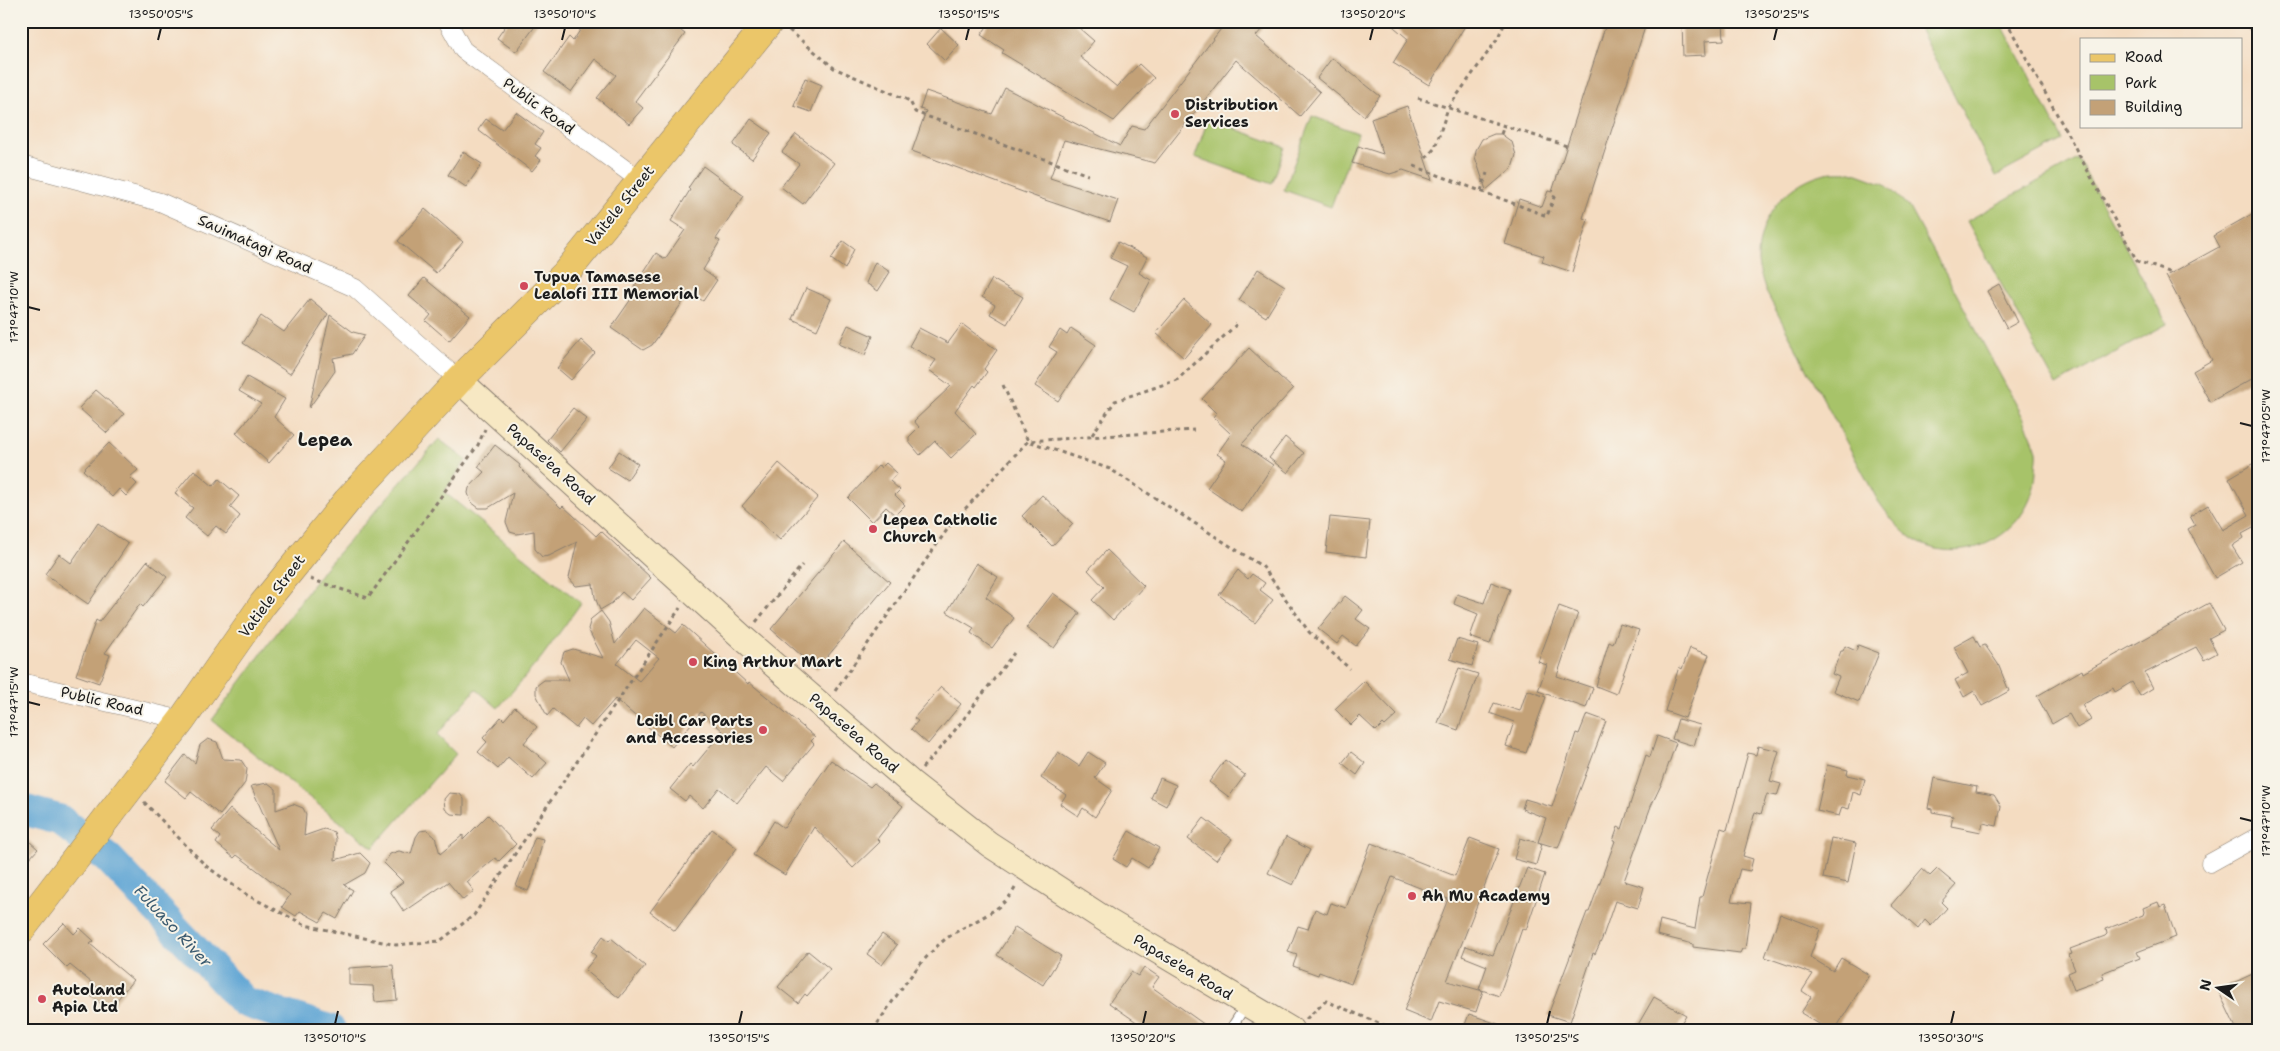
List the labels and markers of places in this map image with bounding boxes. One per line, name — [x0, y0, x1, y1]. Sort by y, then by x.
place label: Distribution Services — [1185, 95, 1278, 132]
marker: Distribution Services — [1169, 108, 1181, 120]
place label: Tupua Tamasese Lealofi III Memorial — [534, 267, 699, 304]
marker: Tupua Tamasese Lealofi III Memorial — [518, 280, 530, 292]
place label: Lepea Catholic Church — [883, 510, 997, 547]
marker: Lepea Catholic Church — [867, 523, 879, 535]
place label: King Arthur Mart — [703, 652, 842, 672]
marker: King Arthur Mart — [687, 656, 699, 668]
place label: Loibl Car Parts and Accessories — [626, 711, 753, 748]
marker: Loibl Car Parts and Accessories — [757, 724, 769, 736]
place label: Ah Mu Academy — [1422, 886, 1550, 906]
marker: Ah Mu Academy — [1406, 890, 1418, 902]
place label: Autoland Apia Ltd — [52, 980, 125, 1017]
marker: Autoland Apia Ltd — [36, 993, 48, 1005]

